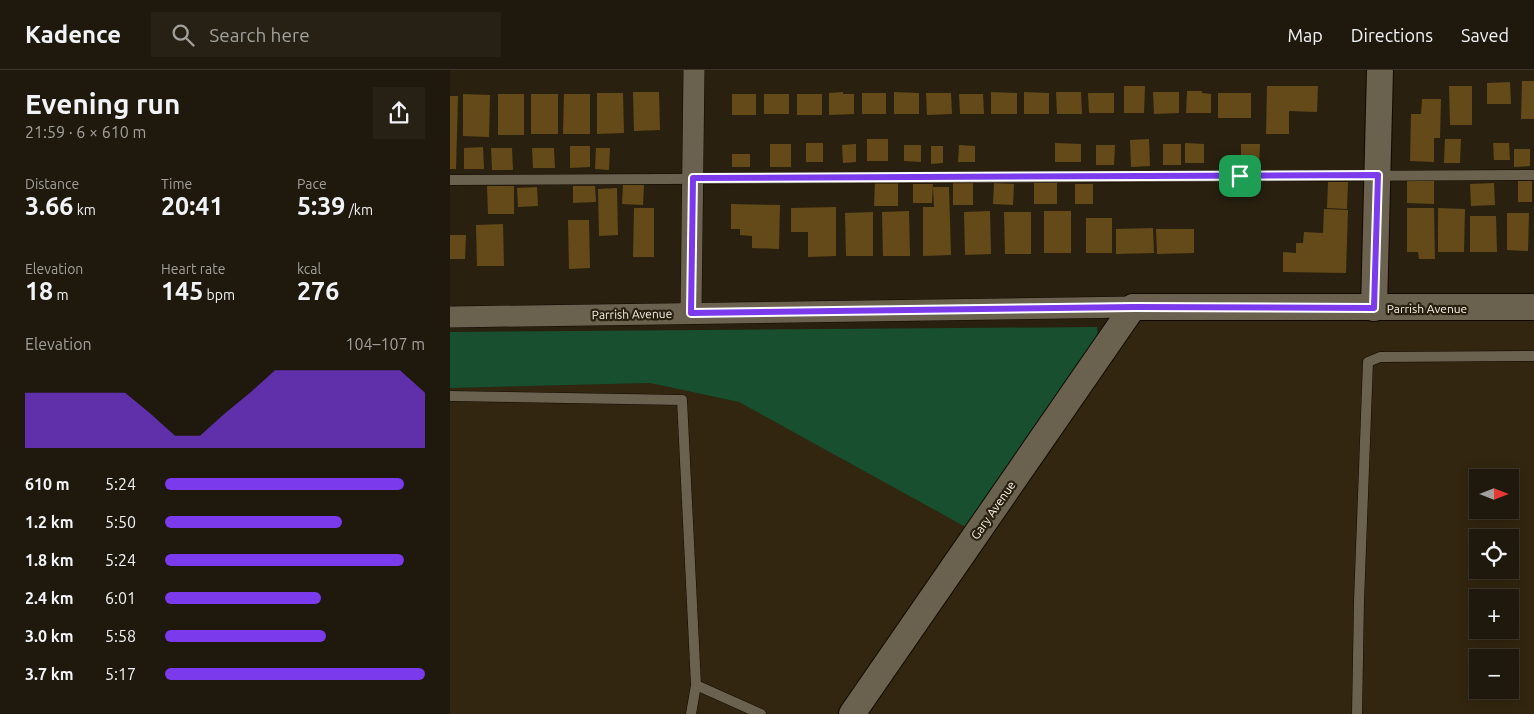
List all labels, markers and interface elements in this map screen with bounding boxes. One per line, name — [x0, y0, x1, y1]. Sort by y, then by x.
search box — [151, 12, 501, 57]
text: Kadence — [25, 21, 121, 48]
icon: search — [169, 21, 197, 49]
text: Search here — [209, 24, 310, 46]
text: Map — [1287, 25, 1323, 45]
text: Directions — [1351, 25, 1433, 45]
text: Saved — [1461, 25, 1509, 45]
button: share — [373, 87, 425, 139]
text: Evening run — [25, 88, 180, 119]
text: 21:59 · 6 × 610 m — [25, 123, 146, 141]
pin — [1219, 155, 1261, 197]
icon: arrive — [1226, 162, 1254, 190]
text: Distance — [25, 176, 79, 192]
text: Time — [161, 176, 192, 192]
text: Pace — [297, 176, 327, 192]
text: 3.66 — [25, 192, 73, 220]
text: 20:41 — [161, 192, 224, 220]
text: 5:39 — [297, 192, 345, 220]
text: km — [73, 202, 96, 218]
text: /km — [345, 202, 373, 218]
text: Elevation — [25, 261, 83, 277]
text: Heart rate — [161, 261, 225, 277]
text: kcal — [297, 261, 321, 277]
text: 18 — [25, 277, 53, 305]
text: 145 — [161, 277, 203, 305]
text: 276 — [297, 277, 339, 305]
text: m — [53, 287, 69, 303]
text: bpm — [203, 287, 235, 303]
street label: Parrish Avenue — [1387, 302, 1467, 315]
street label: Parrish Avenue — [592, 307, 672, 321]
text: Elevation — [25, 335, 92, 353]
text: 104–107 m — [345, 335, 425, 353]
north arrow — [1469, 469, 1519, 519]
map controls — [1469, 469, 1519, 699]
text: 610 m — [25, 475, 70, 493]
text: 5:24 — [105, 475, 136, 493]
street label: Gary Avenue — [968, 478, 1018, 542]
text: 1.2 km — [25, 513, 74, 531]
text: 5:50 — [105, 513, 136, 531]
button: locate — [1469, 529, 1519, 579]
text: 1.8 km — [25, 551, 74, 569]
text: 5:24 — [105, 551, 136, 569]
text: 2.4 km — [25, 589, 74, 607]
text: 6:01 — [105, 589, 136, 607]
button: + — [1469, 589, 1519, 639]
text: 3.0 km — [25, 627, 74, 645]
text: 5:58 — [105, 627, 136, 645]
button: − — [1469, 649, 1519, 699]
text: 3.7 km — [25, 665, 74, 683]
text: 5:17 — [105, 665, 136, 683]

